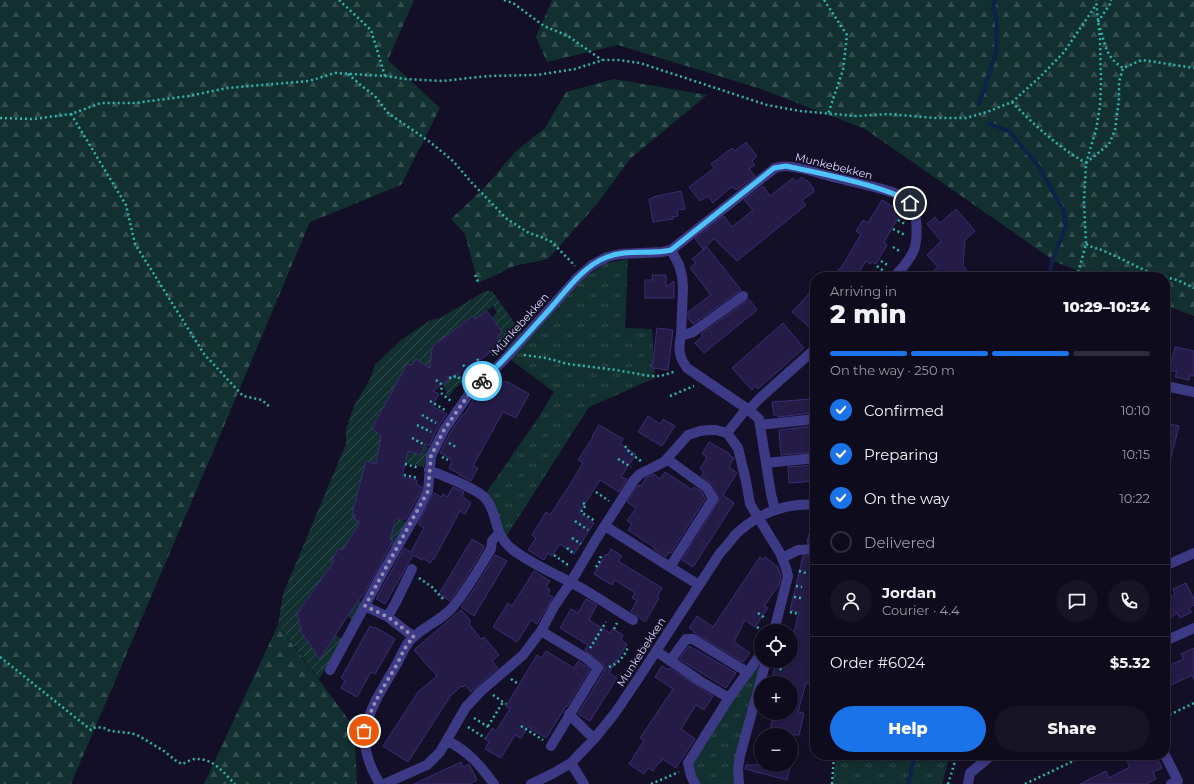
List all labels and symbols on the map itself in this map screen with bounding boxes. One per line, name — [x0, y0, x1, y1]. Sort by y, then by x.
street label: Munkebekken — [794, 150, 874, 182]
pin — [893, 186, 927, 220]
street label: Munkebekken — [488, 290, 552, 358]
courier — [462, 361, 502, 401]
street label: Munkebekken — [613, 615, 669, 689]
pin — [347, 714, 381, 748]

